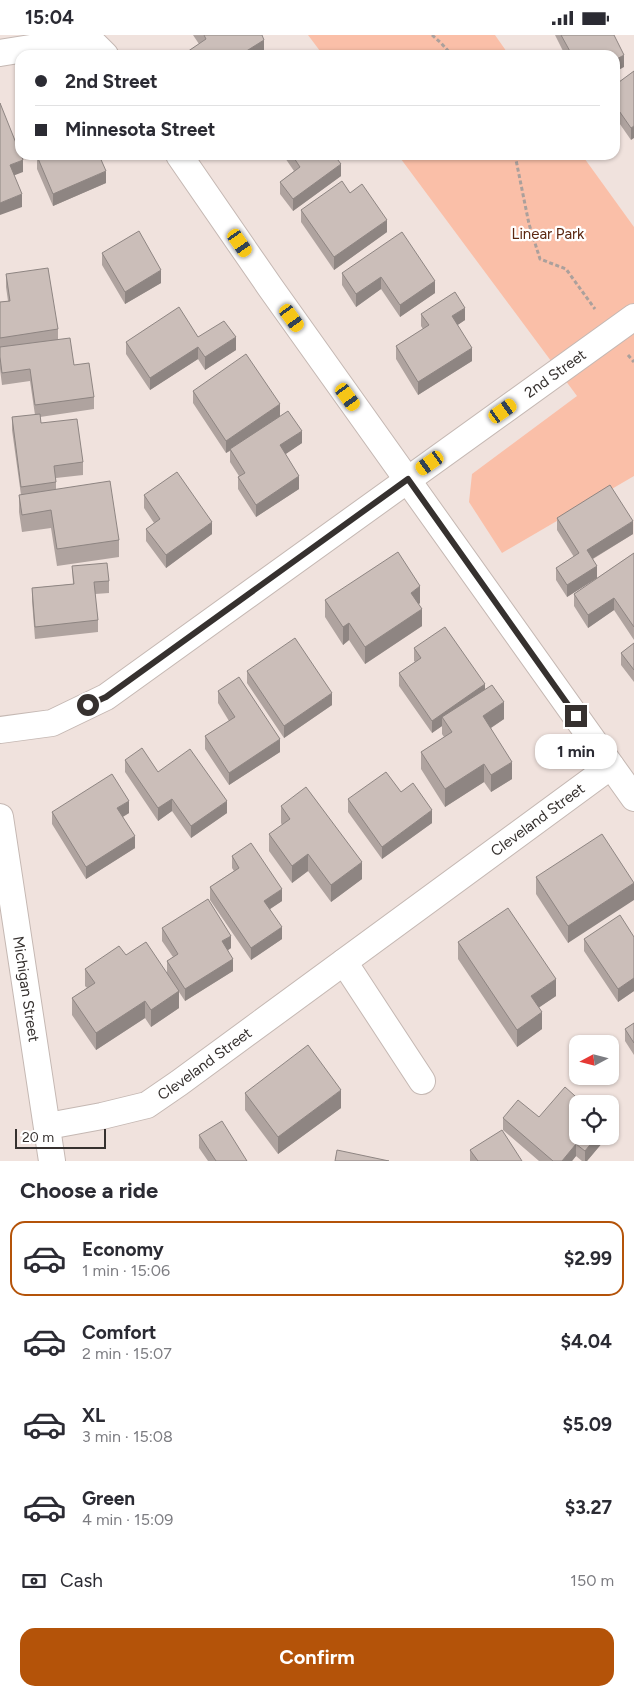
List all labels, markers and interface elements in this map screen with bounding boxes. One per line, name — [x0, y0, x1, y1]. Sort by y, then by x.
text: 15:04 — [25, 6, 74, 29]
text: 2nd Street — [65, 70, 158, 93]
text: Minnesota Street — [65, 118, 215, 141]
park label: Linear Park — [512, 225, 585, 243]
car — [225, 226, 254, 260]
car — [277, 301, 306, 335]
street label: 2nd Street — [521, 345, 590, 402]
car — [333, 380, 362, 414]
car — [486, 396, 519, 426]
car — [413, 448, 446, 478]
route start — [77, 694, 99, 716]
route end — [565, 705, 587, 727]
callout: 1 min — [535, 733, 617, 769]
text: 1 min — [557, 742, 595, 761]
street label: Cleveland Street — [487, 779, 588, 860]
street label: Michigan Street — [9, 935, 43, 1044]
street label: Cleveland Street — [154, 1024, 255, 1104]
north arrow — [569, 1035, 619, 1085]
map controls — [569, 1035, 619, 1145]
button: locate — [569, 1095, 619, 1145]
scale bar — [15, 1126, 106, 1149]
text: 20 m — [22, 1129, 54, 1146]
text: Choose a ride — [20, 1177, 158, 1204]
icon: car — [22, 1236, 67, 1281]
text: Economy — [82, 1238, 164, 1261]
text: $2.99 — [564, 1247, 612, 1270]
text: 1 min · 15:06 — [82, 1261, 170, 1280]
icon: car — [22, 1319, 67, 1364]
text: Comfort — [82, 1321, 157, 1344]
text: $4.04 — [560, 1330, 612, 1353]
text: 2 min · 15:07 — [82, 1344, 172, 1363]
icon: car — [22, 1402, 67, 1447]
text: XL — [82, 1404, 105, 1427]
text: $5.09 — [562, 1413, 612, 1436]
text: 3 min · 15:08 — [82, 1427, 173, 1446]
icon: car — [22, 1485, 67, 1530]
text: Green — [82, 1487, 135, 1510]
text: $3.27 — [565, 1496, 612, 1519]
text: 4 min · 15:09 — [82, 1510, 173, 1529]
icon: cash — [20, 1567, 48, 1595]
text: Cash — [60, 1569, 103, 1592]
text: 150 m — [570, 1571, 614, 1590]
button: Confirm — [20, 1628, 614, 1686]

